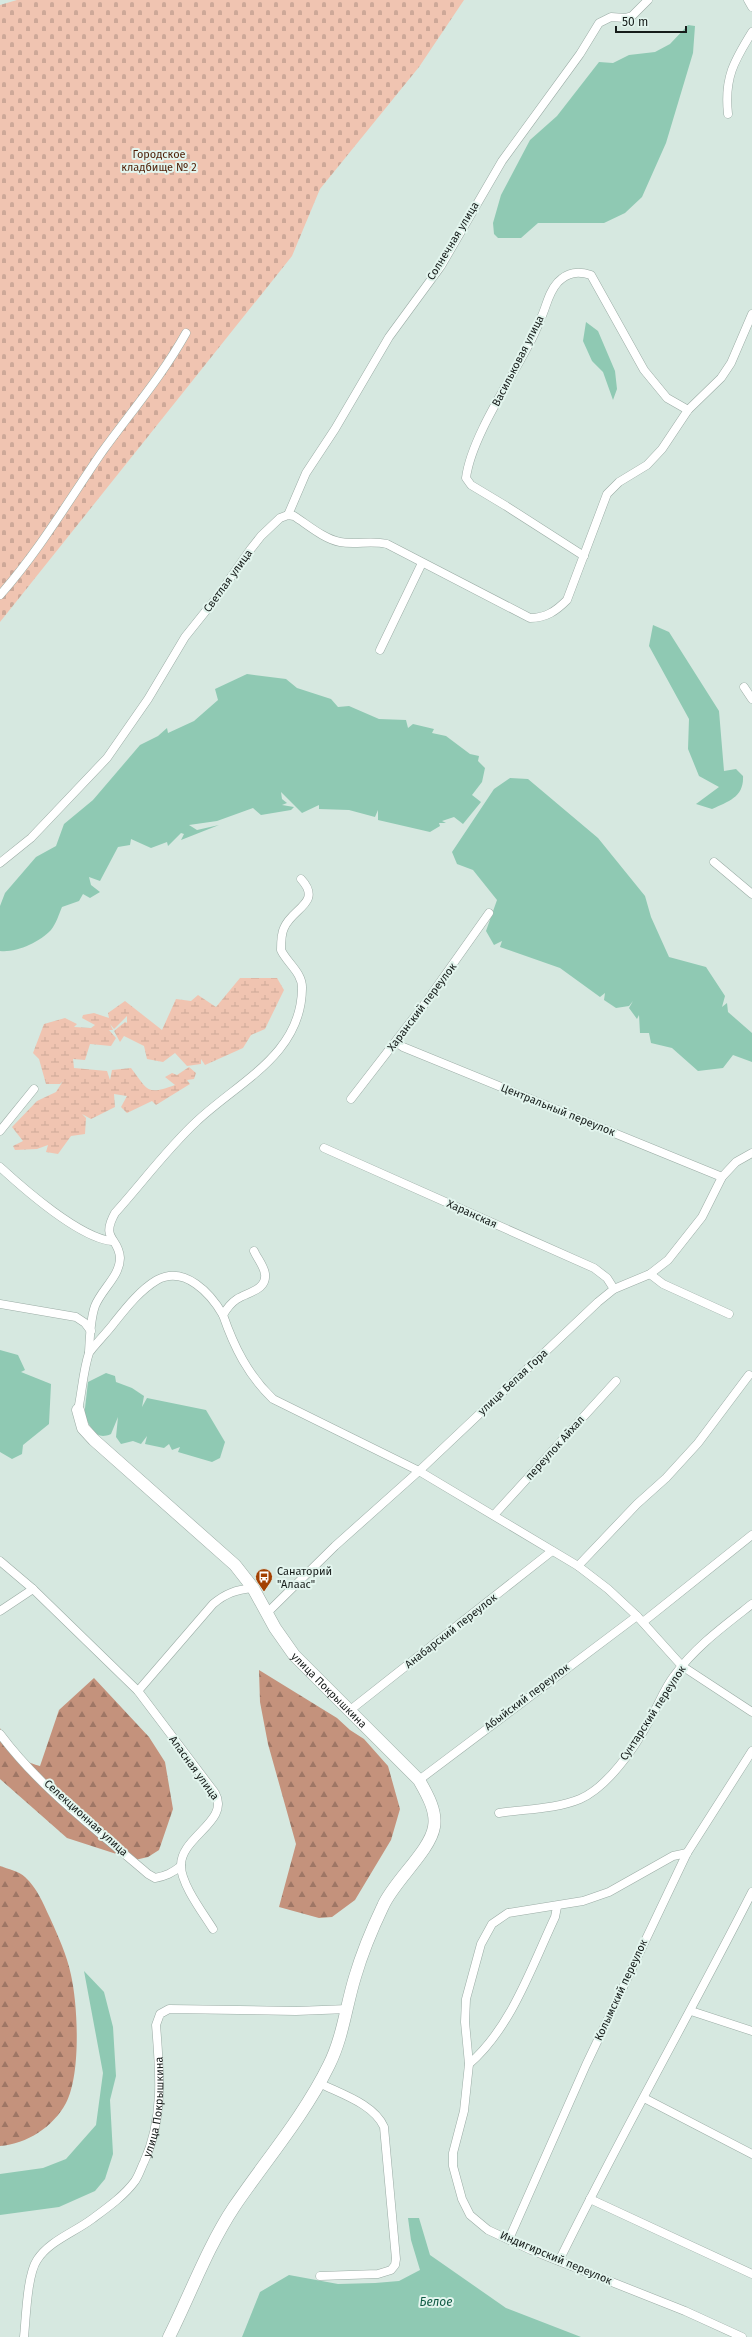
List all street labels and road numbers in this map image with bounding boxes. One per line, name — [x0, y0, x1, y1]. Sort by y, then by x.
street label: Солнечная улица — [424, 199, 482, 283]
street label: Васильковая улица — [489, 313, 547, 409]
street label: Светлая улица — [201, 547, 255, 615]
street label: Харанский переулок — [385, 960, 459, 1053]
street label: Центральный переулок — [499, 1081, 617, 1139]
street label: Харанская — [445, 1197, 499, 1231]
street label: улица Белая Гора — [475, 1346, 551, 1418]
street label: переулок Айхал — [523, 1413, 587, 1483]
street label: Анабарский переулок — [402, 1591, 500, 1671]
street label: улица Покрышкина — [289, 1650, 370, 1731]
street label: Абыйский переулок — [482, 1661, 572, 1733]
street label: Сунтарский переулок — [617, 1663, 689, 1763]
street label: Аласная улица — [166, 1733, 222, 1803]
street label: Селекционная улица — [42, 1777, 130, 1859]
street label: Колымский переулок — [592, 1937, 650, 2043]
street label: улица Покрышкина — [140, 2056, 166, 2159]
street label: Индигирский переулок — [498, 2228, 614, 2288]

